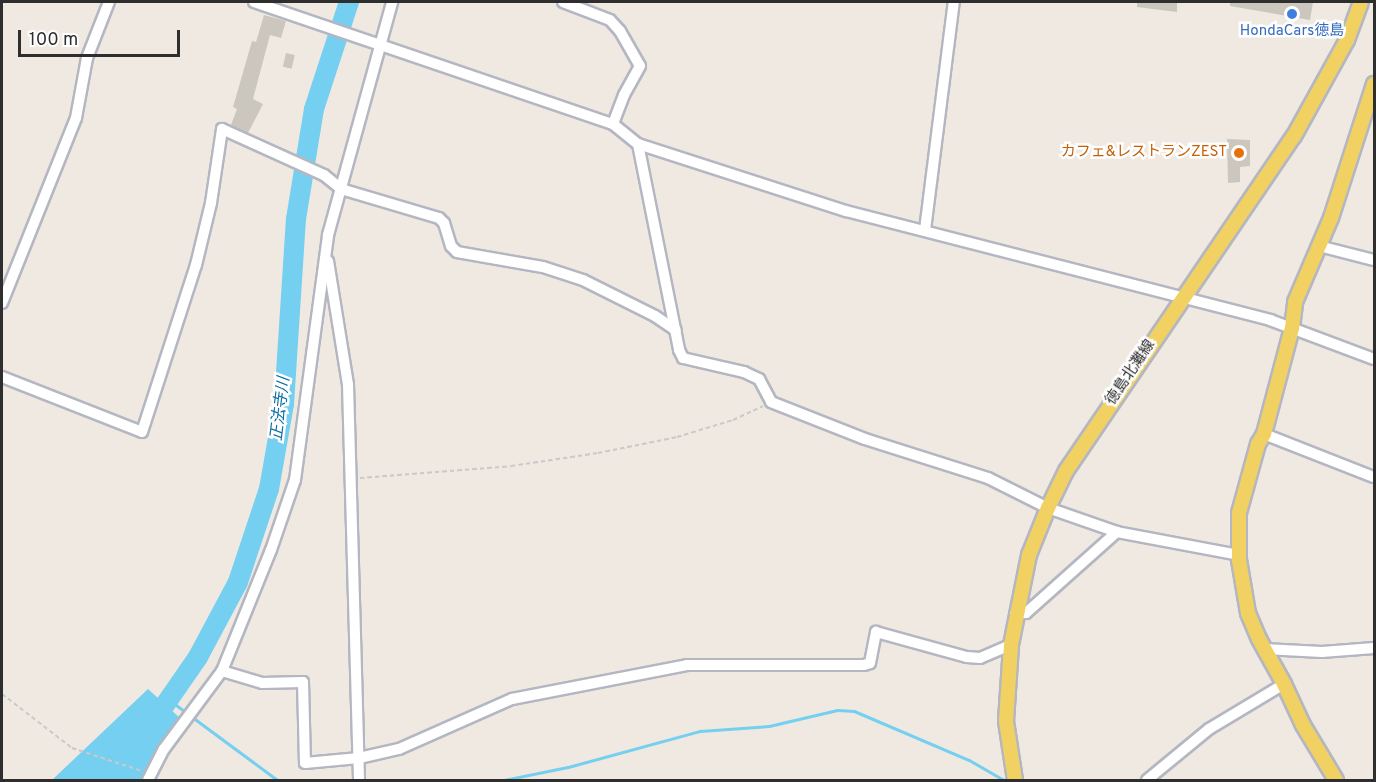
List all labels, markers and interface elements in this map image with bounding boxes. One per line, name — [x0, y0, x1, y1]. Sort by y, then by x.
marker: HondaCars徳島 — [1285, 7, 1299, 21]
scale bar — [21, 18, 183, 56]
place label: HondaCars徳島 — [1240, 23, 1344, 41]
text: 100 m — [29, 29, 78, 52]
place label: カフェ&レストランZEST — [1061, 144, 1227, 162]
marker: カフェ&レストランZEST — [1232, 146, 1246, 160]
street label: 徳島北灘線 — [1103, 337, 1159, 409]
water label: 正法寺川 — [268, 376, 294, 442]

